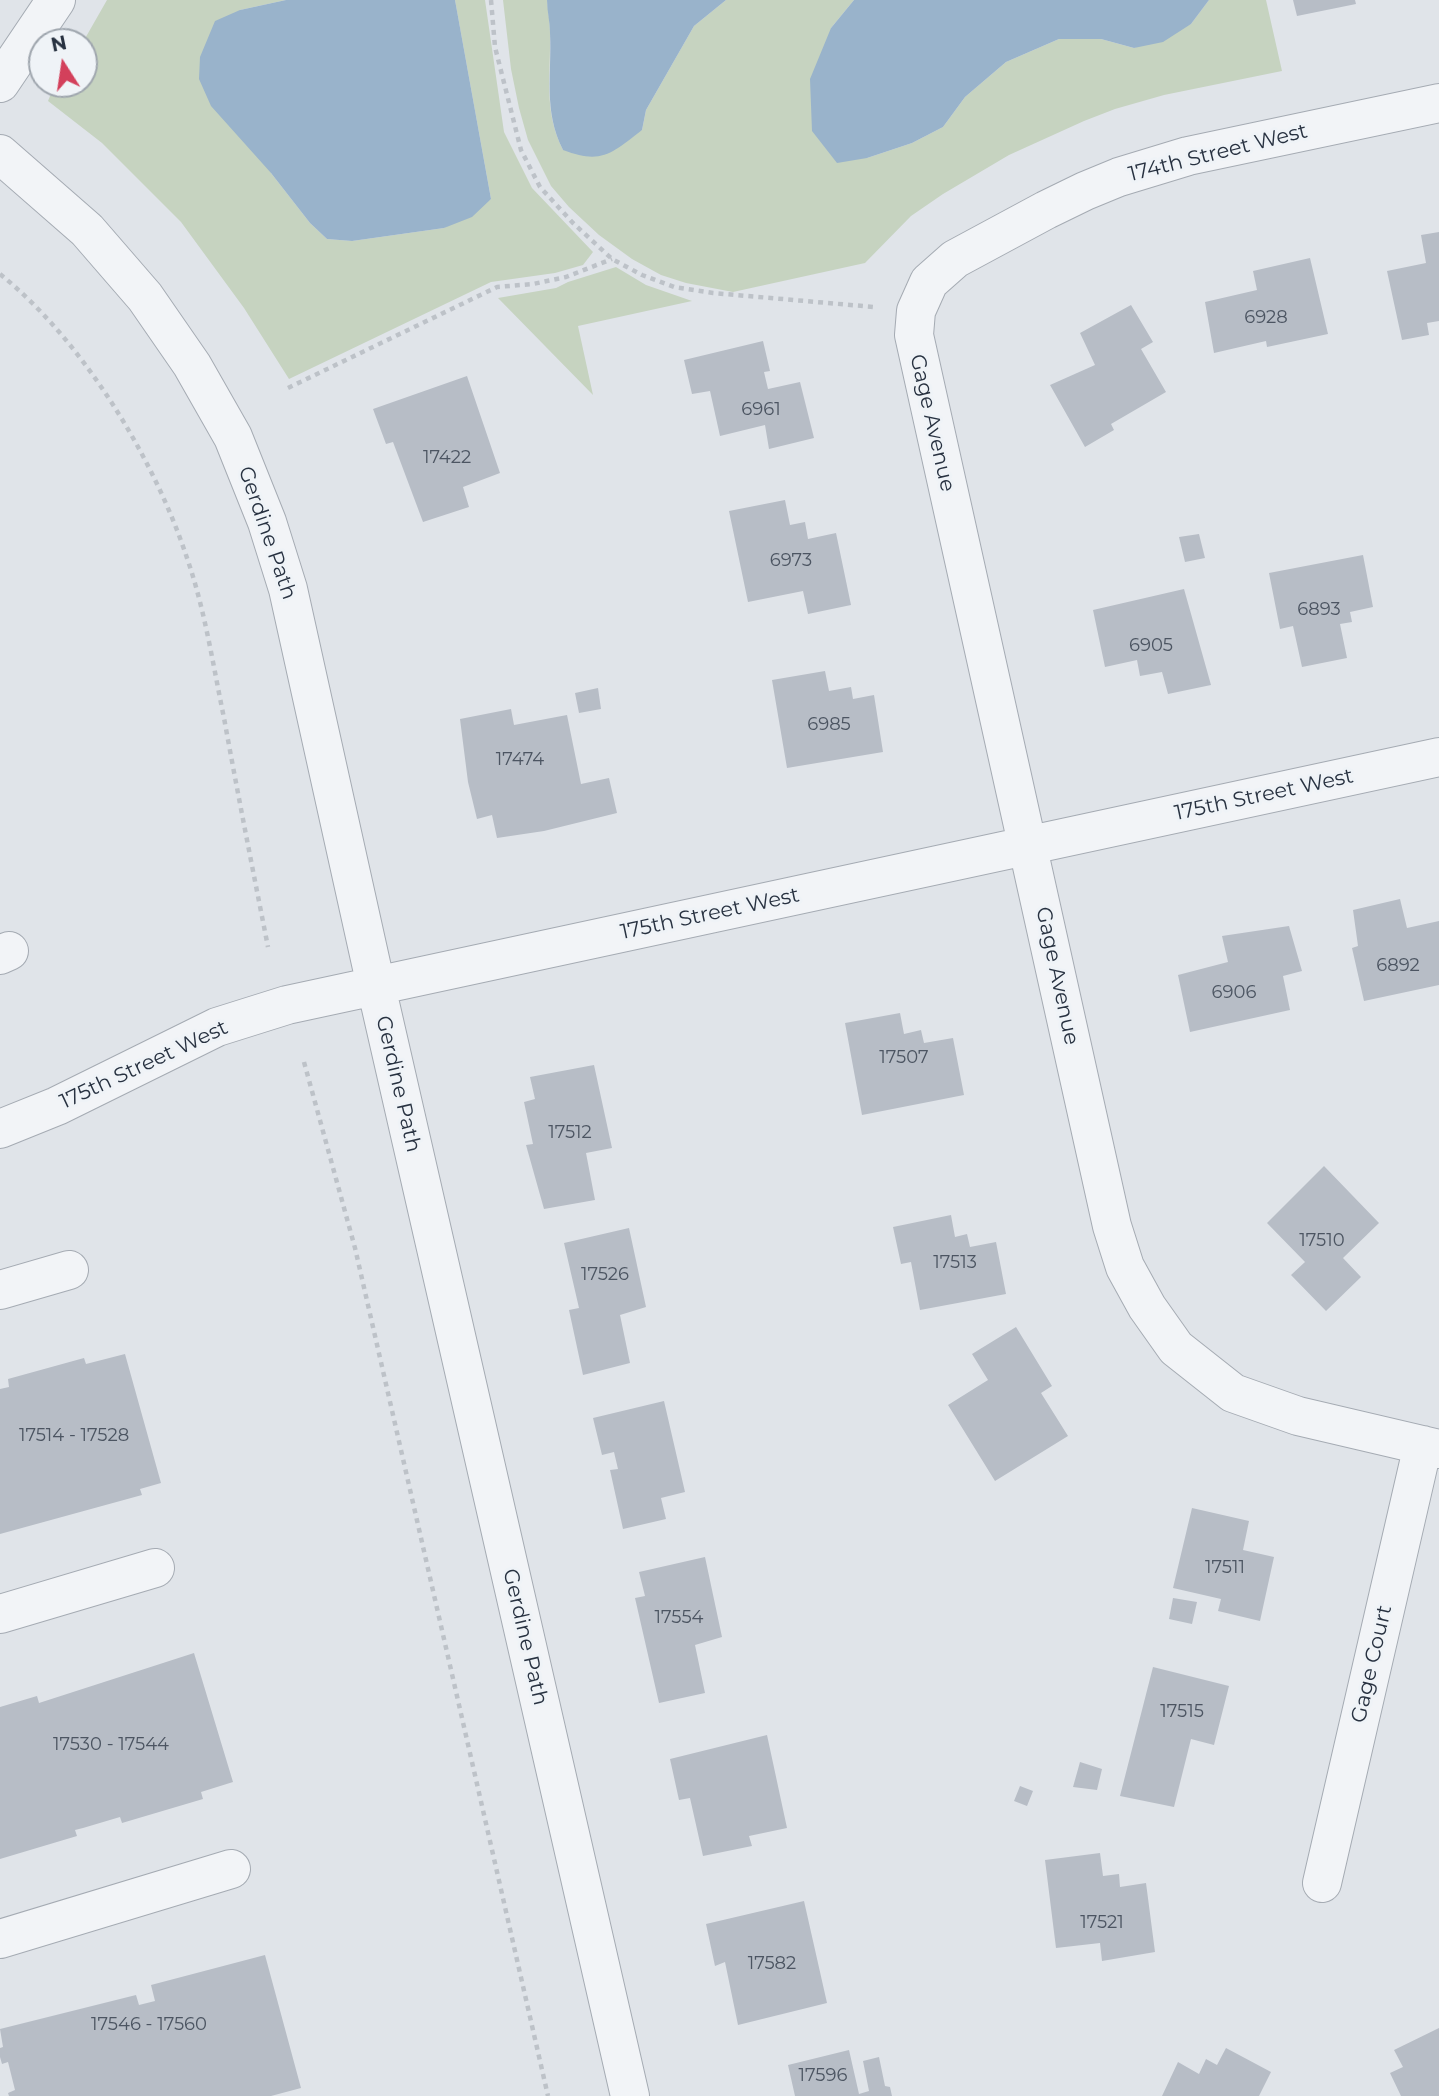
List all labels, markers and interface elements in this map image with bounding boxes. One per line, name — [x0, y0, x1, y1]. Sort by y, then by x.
north arrow — [28, 28, 98, 98]
text: N — [49, 31, 69, 57]
street label: 174th Street West — [1126, 119, 1310, 187]
house number: 6928 — [1244, 307, 1288, 329]
street label: Gage Avenue — [904, 352, 960, 494]
house number: 6961 — [741, 399, 781, 421]
house number: 17422 — [423, 447, 471, 469]
street label: Gerdine Path — [232, 463, 302, 603]
house number: 6973 — [770, 550, 812, 572]
house number: 6893 — [1297, 599, 1341, 621]
house number: 6905 — [1129, 635, 1173, 657]
house number: 6985 — [807, 714, 851, 736]
house number: 17474 — [496, 749, 544, 771]
street label: 175th Street West — [1172, 764, 1356, 826]
street label: 175th Street West — [618, 883, 802, 945]
street label: Gage Avenue — [1030, 905, 1084, 1047]
house number: 6892 — [1376, 955, 1420, 977]
house number: 6906 — [1212, 982, 1256, 1004]
street label: Gerdine Path — [370, 1013, 426, 1155]
street label: 175th Street West — [56, 1015, 232, 1115]
house number: 17507 — [879, 1047, 929, 1069]
house number: 17512 — [548, 1122, 592, 1144]
house number: 17510 — [1299, 1230, 1345, 1252]
house number: 17513 — [933, 1252, 977, 1274]
house number: 17526 — [581, 1264, 629, 1286]
house number: 17514 - 17528 — [19, 1425, 129, 1447]
house number: 17511 — [1205, 1557, 1245, 1579]
street label: Gerdine Path — [497, 1566, 553, 1708]
street label: Gage Court — [1346, 1603, 1398, 1725]
house number: 17554 — [655, 1607, 703, 1629]
house number: 17515 — [1160, 1701, 1204, 1723]
house number: 17530 - 17544 — [53, 1734, 169, 1756]
house number: 17521 — [1080, 1912, 1124, 1934]
house number: 17582 — [748, 1953, 796, 1975]
house number: 17546 - 17560 — [91, 2014, 207, 2036]
house number: 17596 — [799, 2065, 847, 2087]

